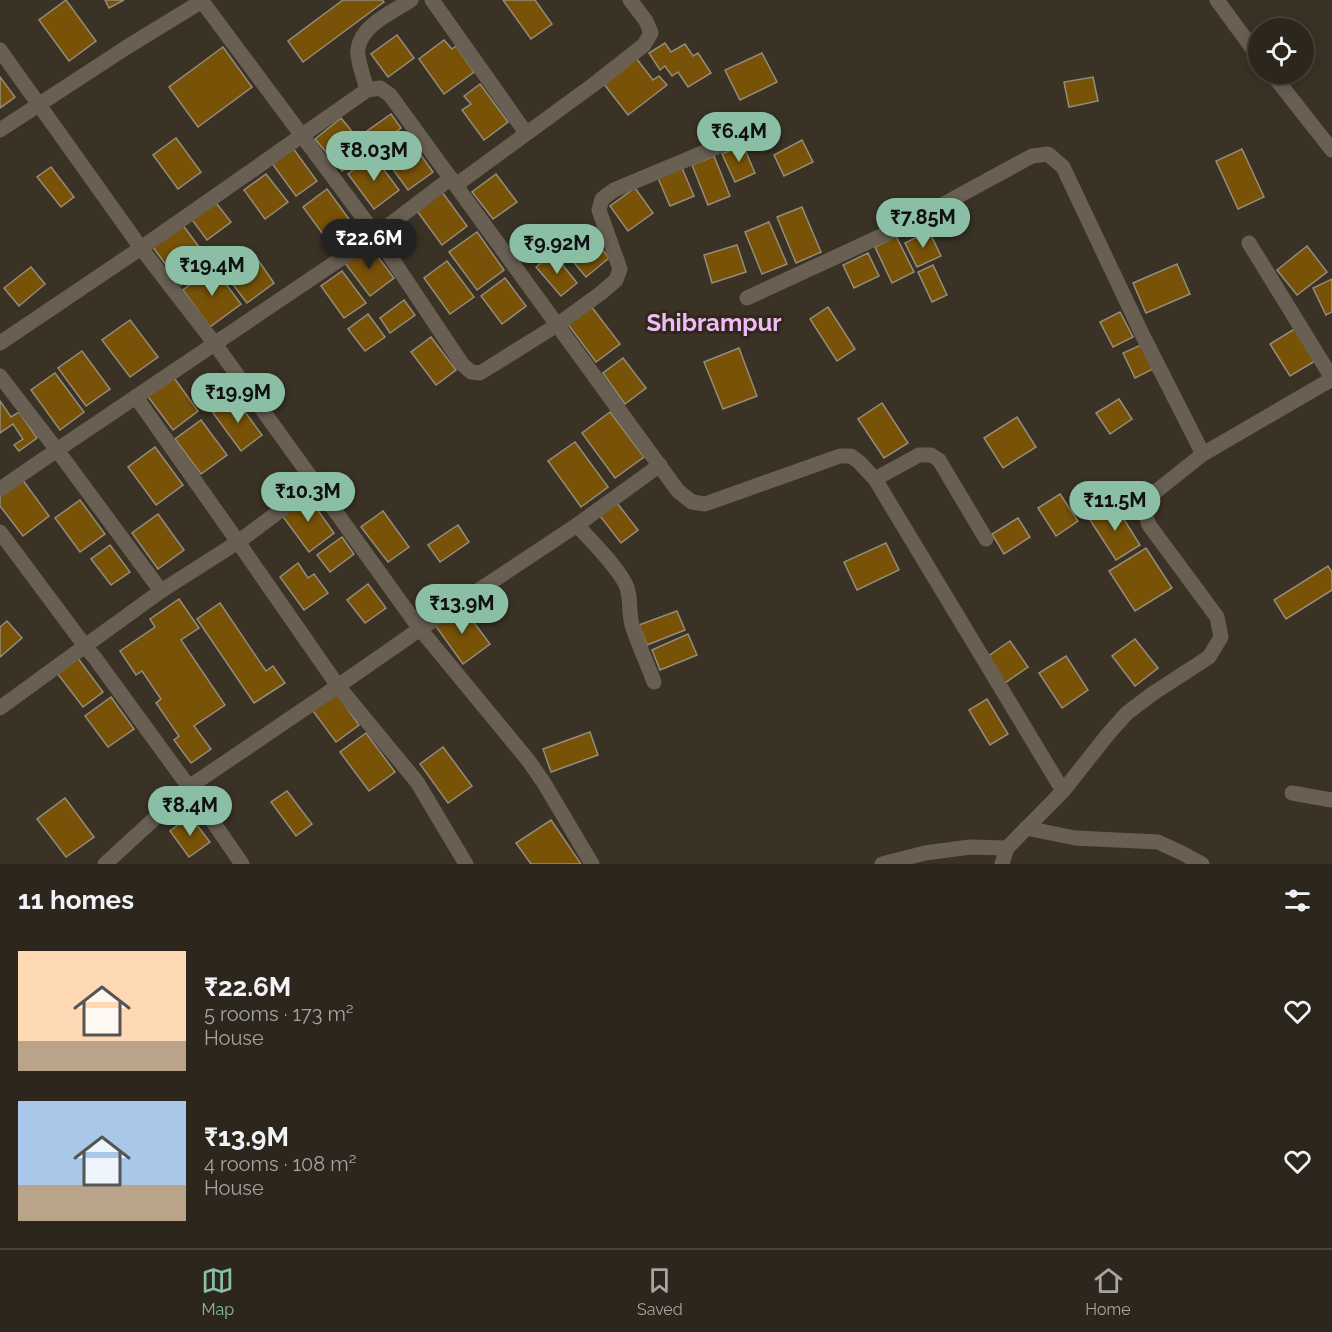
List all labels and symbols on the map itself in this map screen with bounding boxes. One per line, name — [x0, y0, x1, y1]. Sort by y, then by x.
pin: ₹6.4M — [697, 112, 781, 163]
pin: ₹8.03M — [325, 131, 423, 182]
pin: ₹7.85M — [874, 198, 972, 249]
pin: ₹22.6M — [320, 219, 418, 270]
pin: ₹9.92M — [508, 224, 606, 275]
pin: ₹19.4M — [163, 246, 261, 297]
district label: Shibrampur — [646, 308, 782, 337]
pin: ₹19.9M — [189, 373, 287, 424]
pin: ₹10.3M — [259, 472, 357, 523]
pin: ₹11.5M — [1066, 481, 1164, 532]
pin: ₹13.9M — [413, 584, 511, 635]
pin: ₹8.4M — [148, 786, 232, 837]

